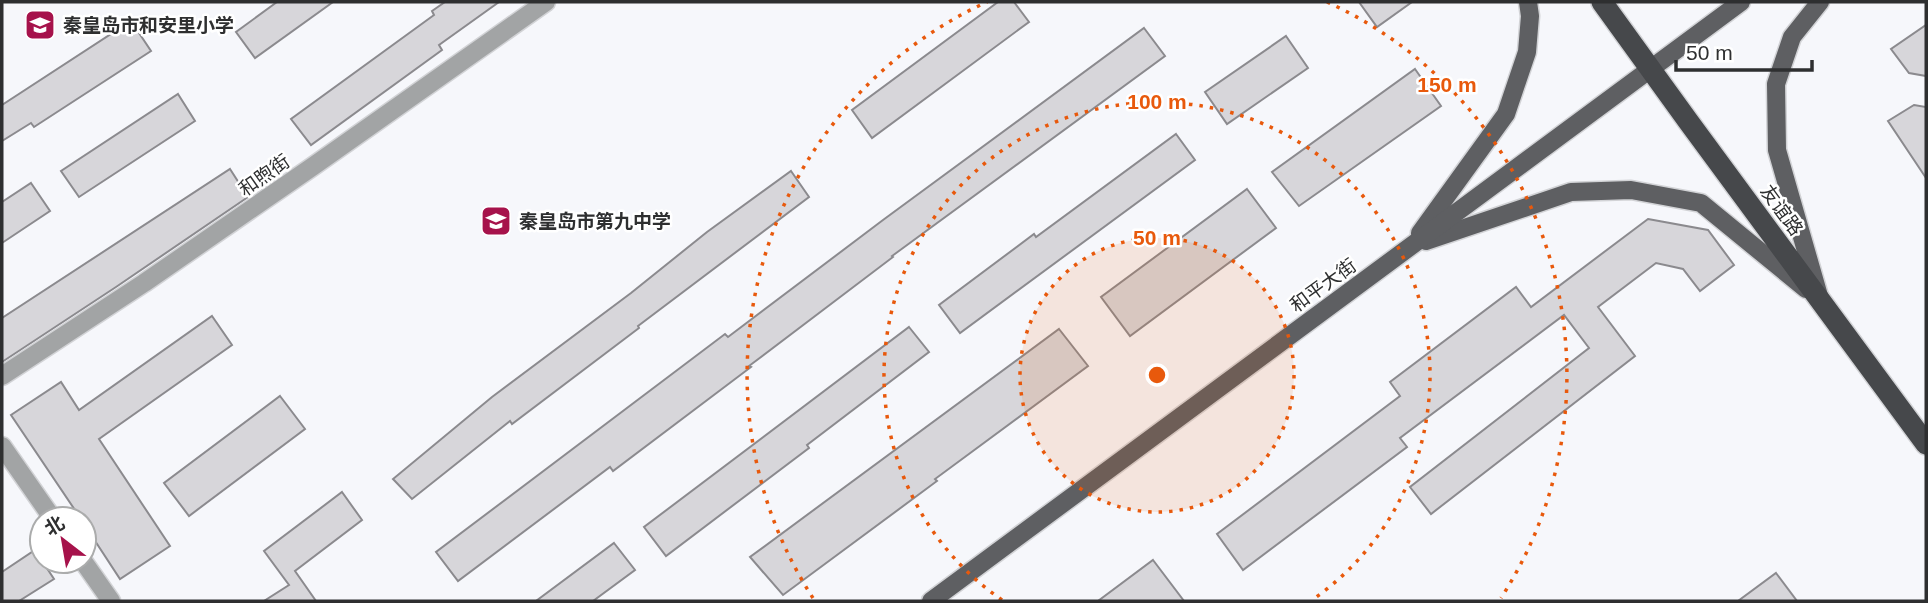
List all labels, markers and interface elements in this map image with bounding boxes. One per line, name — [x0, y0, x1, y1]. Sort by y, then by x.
school or university icon: 秦皇岛市和安里小学 — [23, 8, 57, 42]
place label: 秦皇岛市和安里小学 — [63, 15, 234, 36]
scale bar — [1676, 28, 1812, 72]
text: 50 m — [1686, 41, 1733, 64]
text: 150 m — [1417, 73, 1477, 96]
text: 100 m — [1127, 90, 1187, 113]
street label: 和煦街 — [235, 150, 294, 200]
street label: 友谊路 — [1756, 181, 1807, 240]
school or university icon: 秦皇岛市第九中学 — [479, 204, 513, 238]
place label: 秦皇岛市第九中学 — [519, 211, 671, 232]
text: 50 m — [1133, 226, 1181, 249]
street label: 和平大街 — [1286, 255, 1360, 316]
centre of rings — [1145, 363, 1169, 387]
north arrow — [28, 505, 98, 575]
text: 北 — [41, 512, 68, 540]

